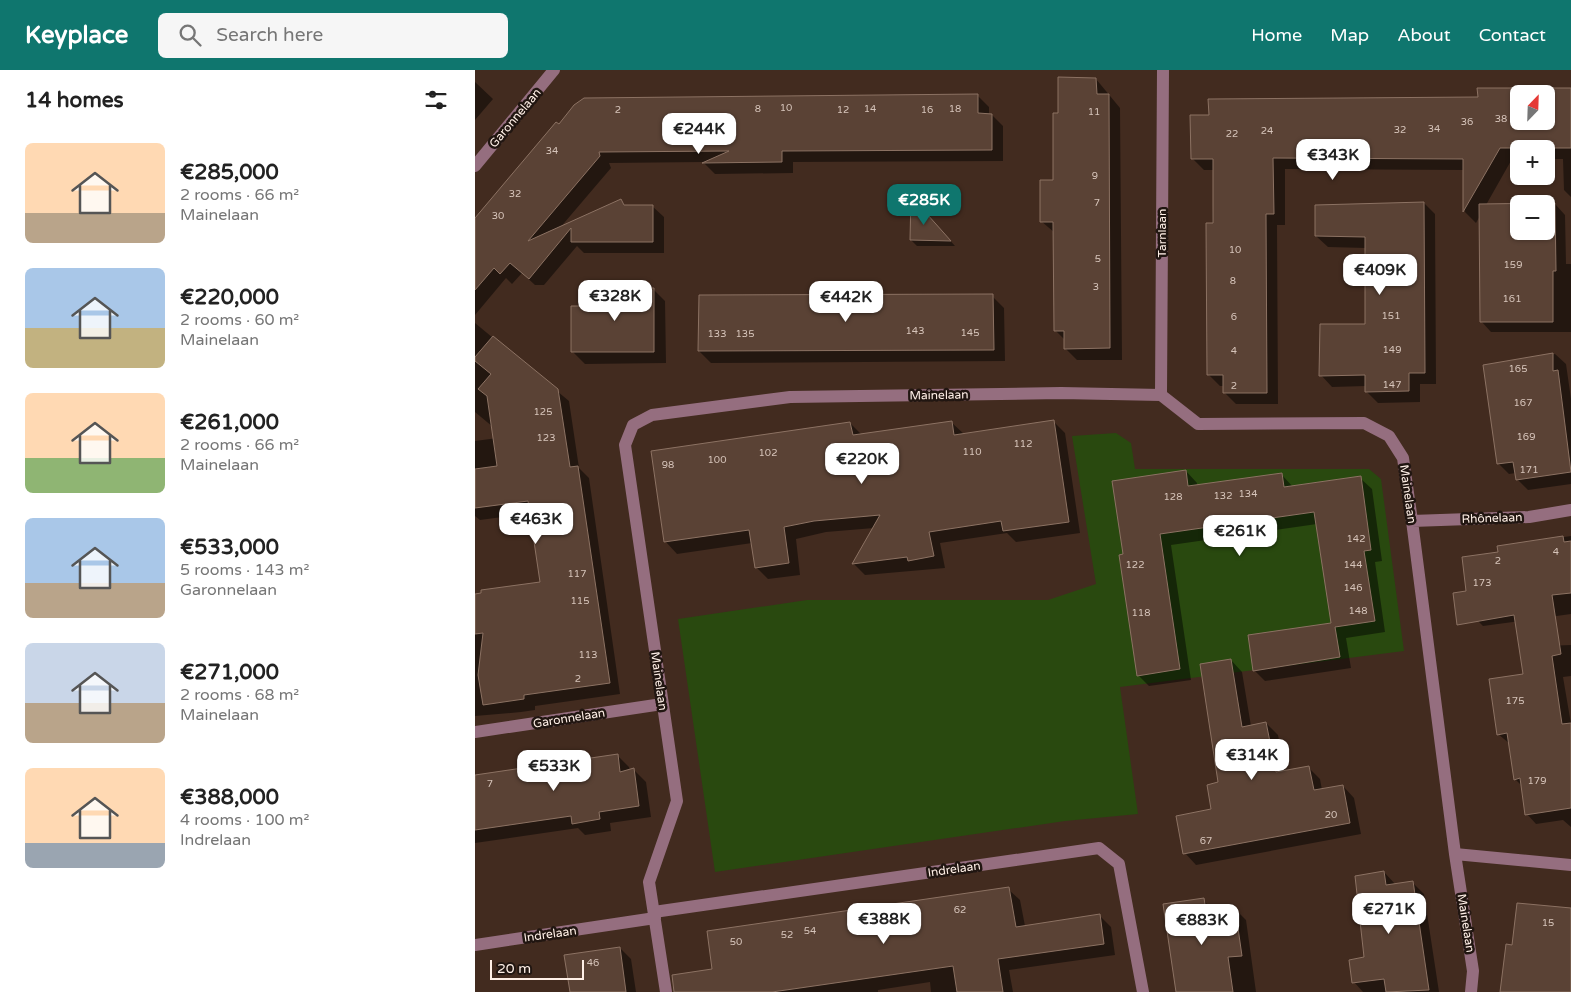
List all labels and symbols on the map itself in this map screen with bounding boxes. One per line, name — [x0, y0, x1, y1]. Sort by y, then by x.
north arrow — [1510, 85, 1555, 130]
street label: Garonnelaan — [486, 86, 544, 150]
house number: 10 — [780, 102, 792, 114]
house number: 8 — [755, 103, 761, 115]
house number: 14 — [864, 103, 876, 115]
house number: 18 — [949, 103, 961, 115]
house number: 2 — [615, 104, 621, 116]
house number: 12 — [837, 104, 849, 116]
house number: 16 — [921, 104, 933, 116]
house number: 11 — [1088, 106, 1100, 118]
pin: €244K — [664, 112, 734, 155]
house number: 38 — [1495, 113, 1507, 125]
house number: 36 — [1461, 116, 1473, 128]
house number: 34 — [1428, 123, 1440, 135]
house number: 32 — [1394, 124, 1406, 136]
house number: 24 — [1261, 125, 1273, 137]
house number: 22 — [1226, 128, 1238, 140]
pin: €343K — [1298, 138, 1368, 181]
house number: 34 — [546, 145, 558, 157]
house number: 9 — [1092, 170, 1098, 182]
pin: €285K — [889, 184, 959, 226]
house number: 32 — [509, 188, 521, 200]
house number: 7 — [1094, 197, 1100, 209]
street label: Tarnlaan — [1155, 209, 1169, 257]
house number: 30 — [492, 210, 504, 222]
house number: 10 — [1229, 244, 1241, 256]
house number: 5 — [1095, 253, 1101, 265]
pin: €409K — [1345, 254, 1415, 296]
house number: 159 — [1504, 259, 1522, 271]
house number: 8 — [1230, 275, 1236, 287]
pin: €328K — [580, 280, 650, 322]
pin: €442K — [811, 280, 881, 323]
house number: 3 — [1093, 281, 1099, 293]
house number: 161 — [1503, 293, 1521, 305]
house number: 151 — [1382, 310, 1400, 322]
house number: 6 — [1231, 311, 1237, 323]
house number: 143 — [906, 325, 924, 337]
house number: 145 — [961, 327, 979, 339]
house number: 133 — [708, 328, 726, 340]
house number: 135 — [736, 328, 754, 340]
house number: 149 — [1383, 344, 1401, 356]
house number: 4 — [1231, 345, 1237, 357]
house number: 165 — [1509, 363, 1527, 375]
house number: 147 — [1383, 379, 1401, 391]
house number: 2 — [1231, 380, 1237, 392]
street label: Mainelaan — [909, 387, 969, 403]
house number: 167 — [1514, 397, 1532, 409]
house number: 125 — [534, 406, 552, 418]
house number: 169 — [1517, 431, 1535, 443]
house number: 123 — [537, 432, 555, 444]
house number: 112 — [1014, 438, 1032, 450]
pin: €220K — [827, 442, 897, 485]
house number: 110 — [963, 446, 981, 458]
house number: 102 — [759, 447, 777, 459]
house number: 100 — [708, 454, 726, 466]
house number: 98 — [662, 459, 674, 471]
street label: Mainelaan — [1397, 464, 1419, 524]
house number: 171 — [1520, 464, 1538, 476]
house number: 134 — [1239, 488, 1257, 500]
house number: 132 — [1214, 490, 1232, 502]
house number: 128 — [1164, 491, 1182, 503]
pin: €463K — [501, 502, 571, 545]
street label: Rhônelaan — [1461, 510, 1523, 526]
pin: €261K — [1205, 514, 1275, 557]
house number: 142 — [1347, 533, 1365, 545]
house number: 4 — [1553, 546, 1559, 558]
house number: 2 — [1495, 555, 1501, 567]
house number: 122 — [1126, 559, 1144, 571]
house number: 144 — [1344, 559, 1362, 571]
house number: 117 — [568, 568, 586, 580]
house number: 173 — [1473, 577, 1491, 589]
house number: 146 — [1344, 582, 1362, 594]
house number: 115 — [571, 595, 589, 607]
house number: 148 — [1349, 605, 1367, 617]
house number: 118 — [1132, 607, 1150, 619]
house number: 113 — [579, 649, 597, 661]
street label: Mainelaan — [648, 651, 670, 711]
house number: 2 — [575, 673, 581, 685]
house number: 175 — [1506, 695, 1524, 707]
street label: Garonnelaan — [532, 705, 606, 731]
pin: €314K — [1217, 738, 1287, 781]
pin: €533K — [519, 750, 589, 792]
house number: 179 — [1528, 775, 1546, 787]
house number: 7 — [487, 778, 493, 790]
house number: 20 — [1325, 809, 1337, 821]
house number: 67 — [1200, 835, 1212, 847]
street label: Indrelaan — [927, 858, 981, 880]
pin: €271K — [1354, 892, 1424, 935]
street label: Mainelaan — [1454, 893, 1478, 953]
pin: €388K — [849, 902, 919, 945]
house number: 62 — [954, 904, 966, 916]
pin: €883K — [1167, 904, 1237, 946]
house number: 15 — [1542, 917, 1554, 929]
street label: Indrelaan — [523, 923, 577, 945]
house number: 54 — [804, 925, 816, 937]
house number: 52 — [781, 929, 793, 941]
house number: 50 — [730, 936, 742, 948]
scale bar — [490, 957, 584, 980]
house number: 46 — [587, 957, 599, 969]

